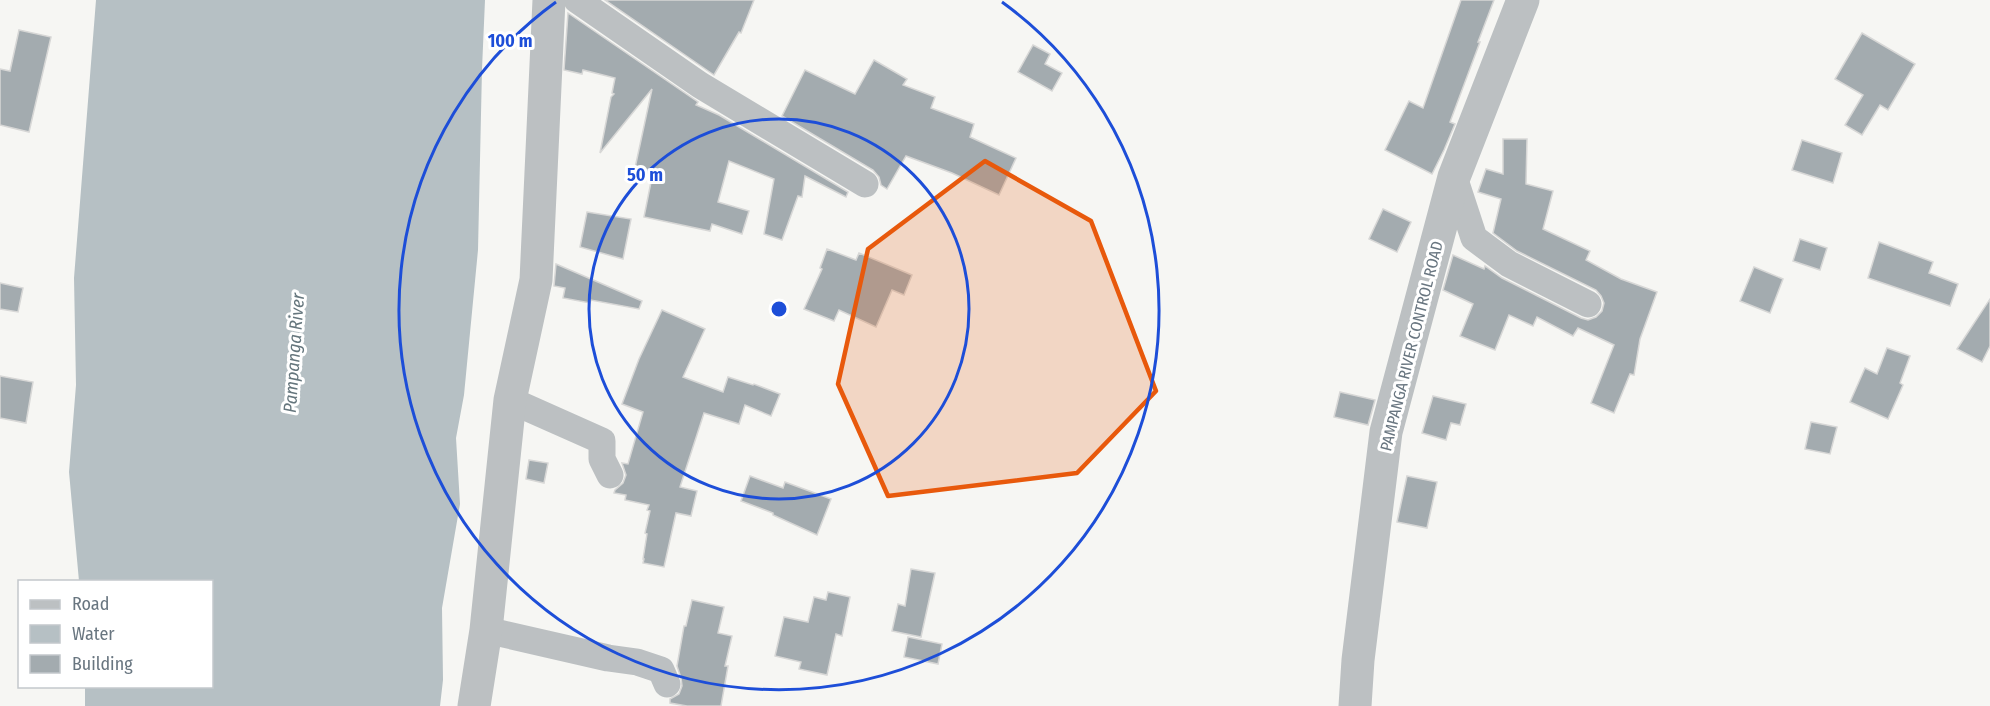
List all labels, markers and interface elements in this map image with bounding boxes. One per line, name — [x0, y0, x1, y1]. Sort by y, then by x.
text: 100 m — [488, 30, 532, 52]
text: 50 m — [627, 164, 663, 186]
street label: PAMPANGA RIVER CONTROL ROAD — [1376, 239, 1447, 453]
water label: Pampanga River — [279, 292, 309, 414]
centre of rings — [769, 299, 789, 319]
legend — [18, 580, 213, 688]
text: Road — [72, 593, 109, 615]
text: Water — [72, 623, 115, 645]
text: Building — [72, 653, 133, 675]

